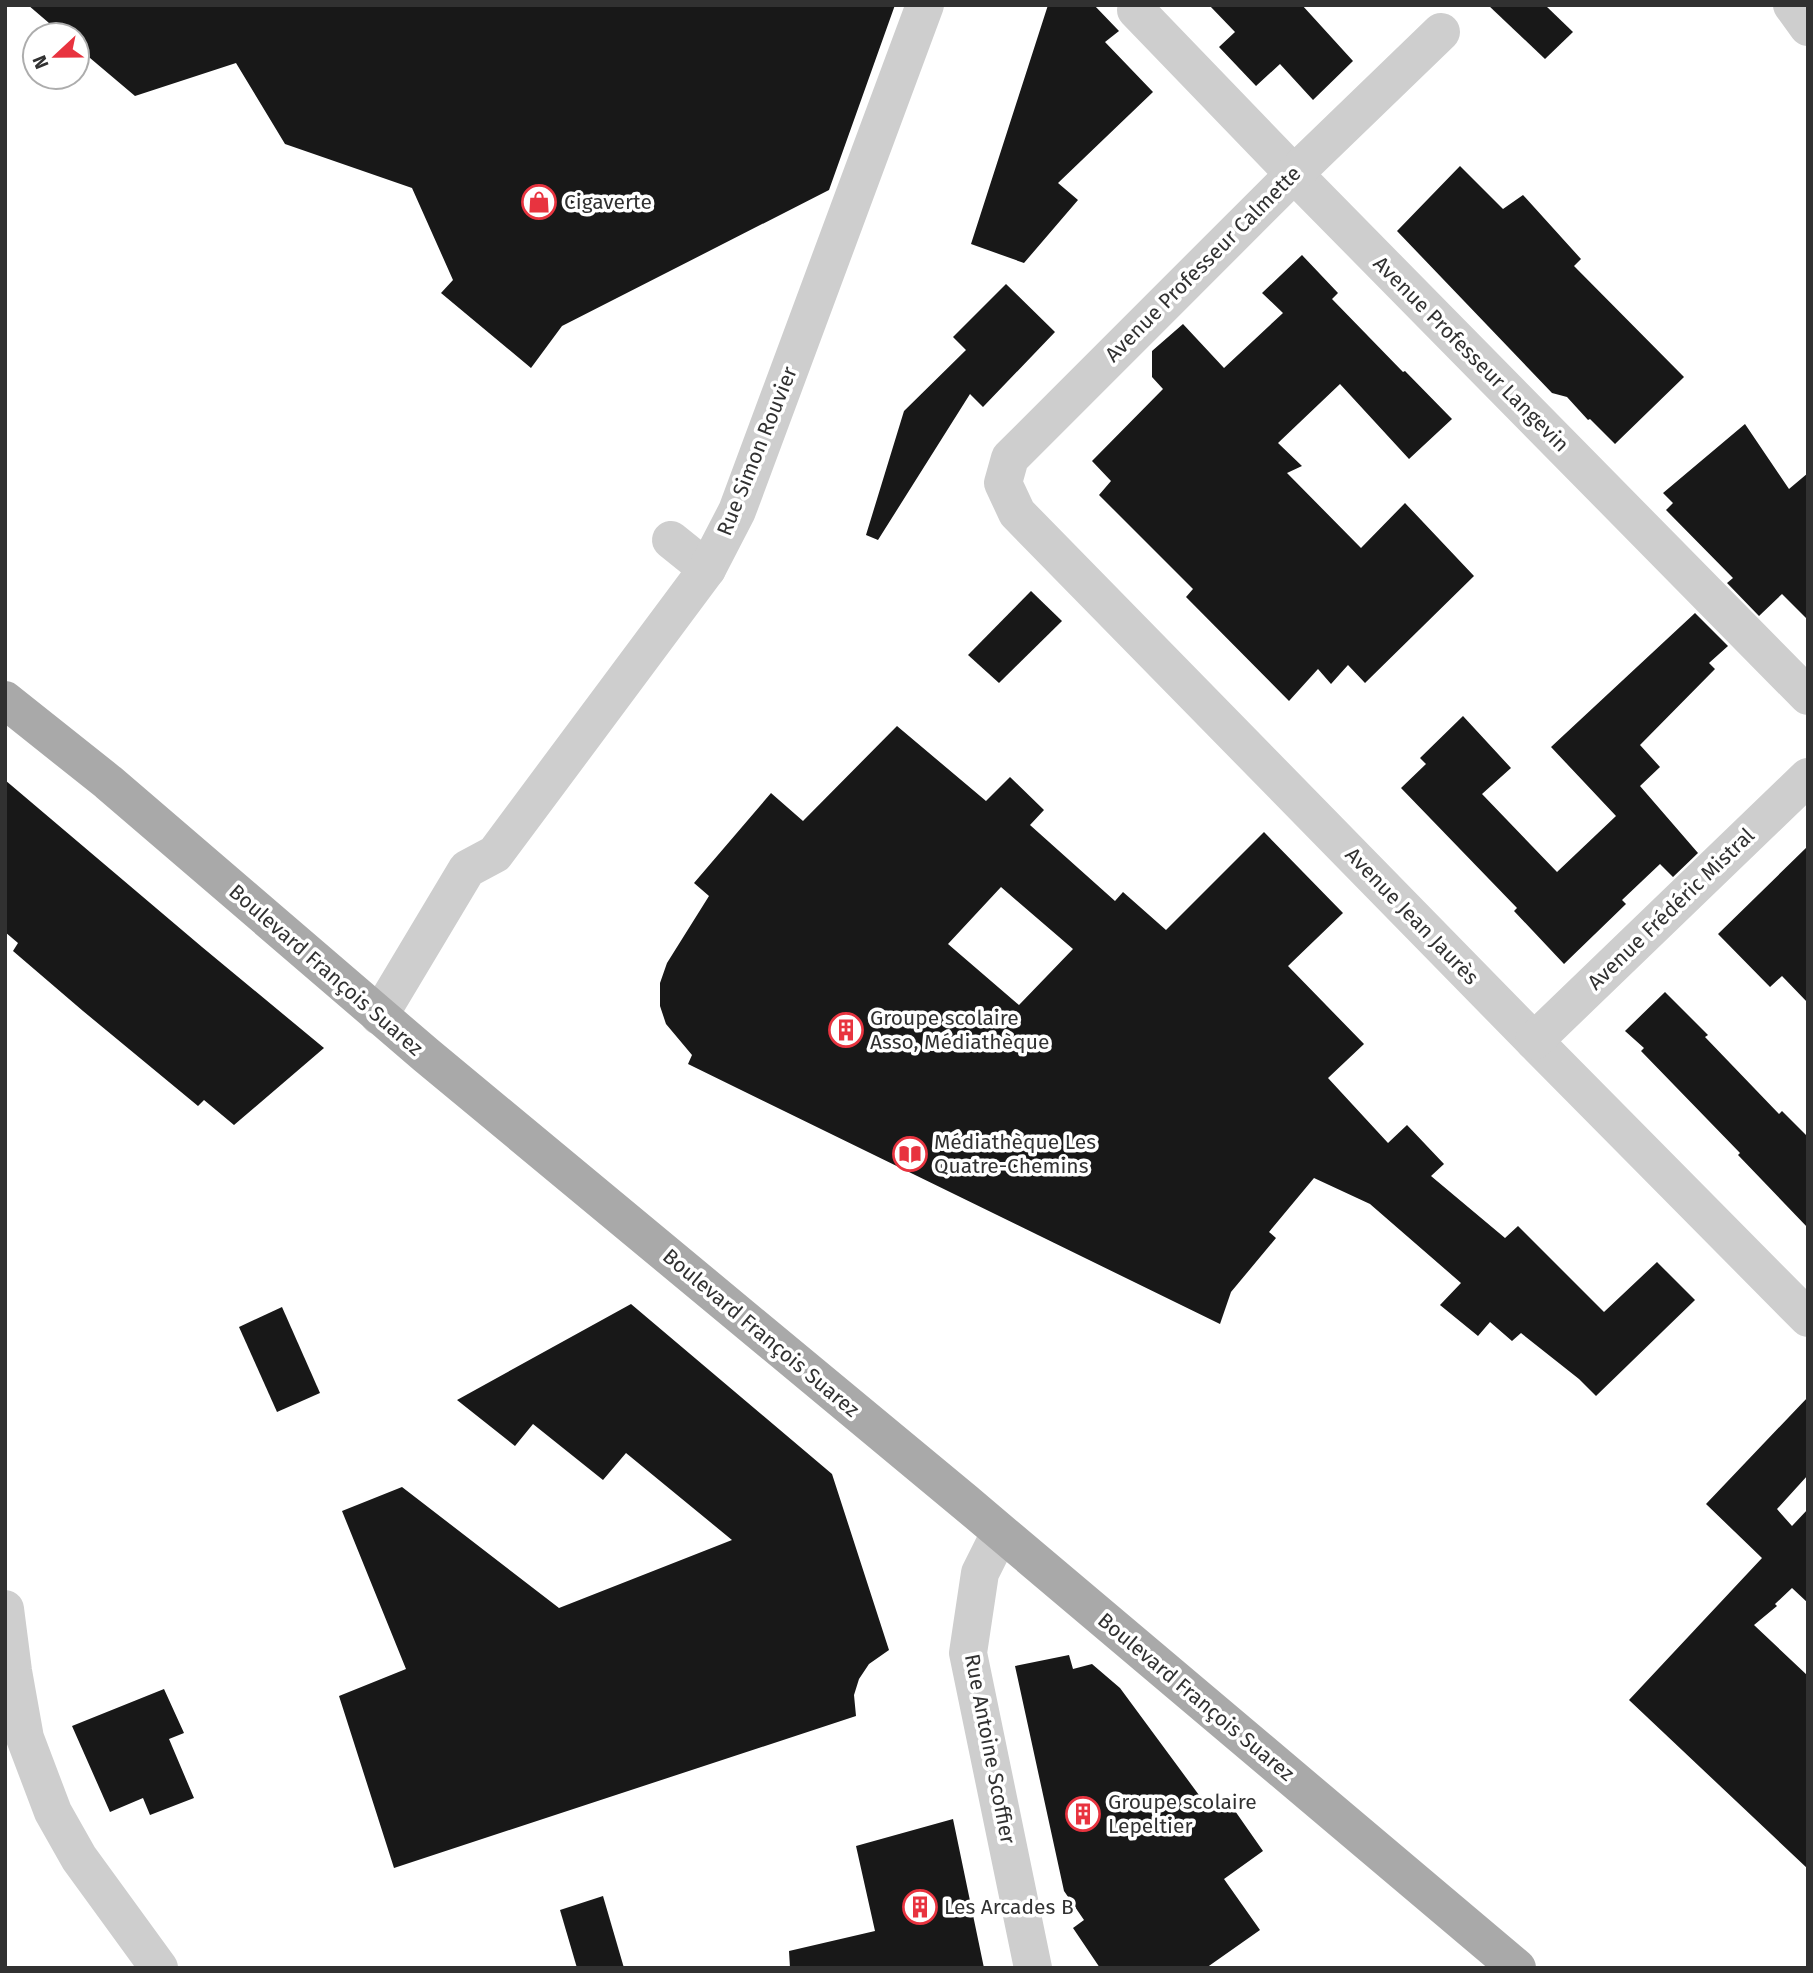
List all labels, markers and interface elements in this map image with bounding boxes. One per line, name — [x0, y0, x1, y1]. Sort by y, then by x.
north arrow — [21, 21, 91, 91]
text: N — [28, 52, 54, 72]
street label: Avenue Professeur Calmette — [1100, 161, 1306, 367]
shop icon: Cigaverte — [520, 183, 558, 221]
place label: Cigaverte — [564, 189, 652, 215]
street label: Avenue Professeur Langevin — [1368, 251, 1574, 457]
street label: Rue Simon Rouvier — [711, 363, 803, 539]
street label: Avenue Frédéric Mistral — [1582, 823, 1760, 995]
street label: Avenue Jean Jaurès — [1340, 842, 1484, 990]
street label: Boulevard François Suarez — [224, 879, 428, 1061]
place label: Groupe scolaire Asso, Médiathèque — [870, 1005, 1049, 1055]
building icon: Groupe scolaire Asso, Médiathèque — [827, 1011, 865, 1049]
place label: Médiathèque Les Quatre-Chemins — [934, 1129, 1096, 1179]
library icon: Médiathèque Les Quatre-Chemins — [891, 1135, 929, 1173]
street label: Boulevard François Suarez — [657, 1243, 865, 1423]
street label: Boulevard François Suarez — [1092, 1607, 1300, 1787]
street label: Rue Antoine Scoffier — [959, 1652, 1021, 1846]
place label: Groupe scolaire Lepeltier — [1108, 1789, 1257, 1839]
building icon: Groupe scolaire Lepeltier — [1064, 1795, 1102, 1833]
building icon: Les Arcades B — [901, 1888, 939, 1926]
place label: Les Arcades B — [944, 1894, 1074, 1920]

